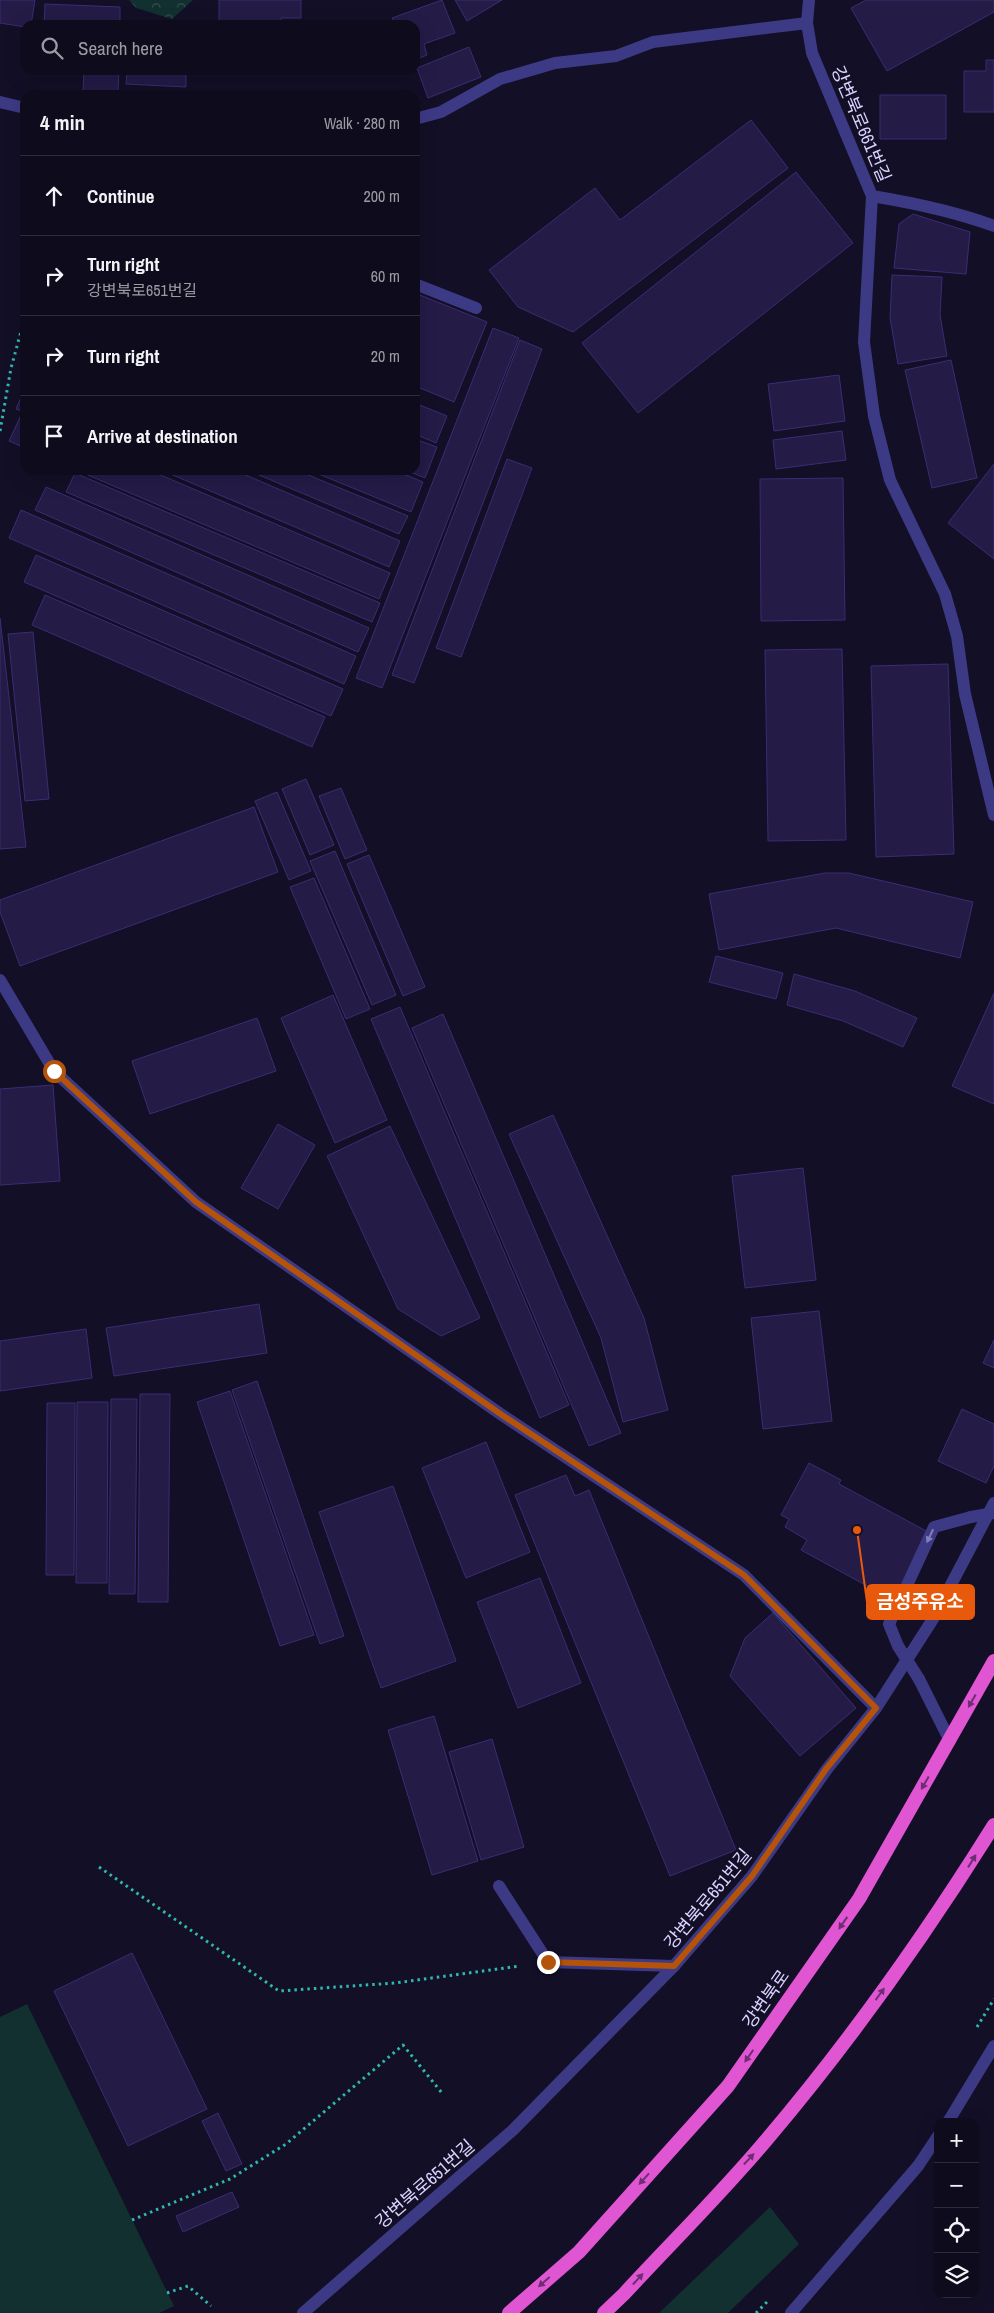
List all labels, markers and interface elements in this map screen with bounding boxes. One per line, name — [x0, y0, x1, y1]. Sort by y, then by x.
search box — [20, 20, 420, 75]
icon: search — [38, 34, 66, 62]
text: Search here — [78, 35, 163, 61]
street label: 강변북로661번길 — [826, 62, 897, 186]
text: 4 min — [40, 108, 85, 137]
text: Walk · 280 m — [324, 112, 400, 134]
icon: ahead — [40, 182, 68, 210]
text: Continue — [87, 183, 155, 209]
text: 200 m — [364, 185, 400, 207]
text: Turn right — [87, 251, 159, 277]
icon: right — [40, 262, 68, 290]
text: 60 m — [371, 265, 400, 287]
text: 강변북로651번길 — [87, 279, 197, 301]
icon: right — [40, 342, 68, 370]
text: Turn right — [87, 343, 159, 369]
text: 20 m — [371, 345, 400, 367]
icon: arrive — [40, 422, 68, 450]
text: Arrive at destination — [87, 423, 238, 449]
route start — [43, 1060, 66, 1083]
one-way arrow — [925, 1529, 933, 1543]
callout: 금성주유소 — [867, 1585, 974, 1619]
text: 금성주유소 — [876, 1588, 964, 1614]
one-way arrow — [968, 1695, 977, 1708]
one-way arrow — [921, 1777, 930, 1790]
street label: 강변북로651번길 — [658, 1843, 757, 1954]
one-way arrow — [967, 1854, 976, 1867]
one-way arrow — [838, 1916, 848, 1930]
route end — [537, 1951, 560, 1974]
street label: 강변북로 — [736, 1964, 795, 2033]
one-way arrow — [874, 1988, 884, 2001]
one-way arrow — [744, 2049, 754, 2063]
map controls — [934, 2118, 979, 2298]
button: + — [934, 2118, 979, 2163]
street label: 강변북로651번길 — [370, 2134, 480, 2234]
one-way arrow — [743, 2154, 755, 2166]
button: − — [934, 2163, 979, 2208]
one-way arrow — [638, 2173, 650, 2185]
button: locate — [934, 2208, 979, 2253]
button: layers — [934, 2253, 979, 2298]
one-way arrow — [632, 2273, 644, 2285]
one-way arrow — [537, 2277, 550, 2288]

